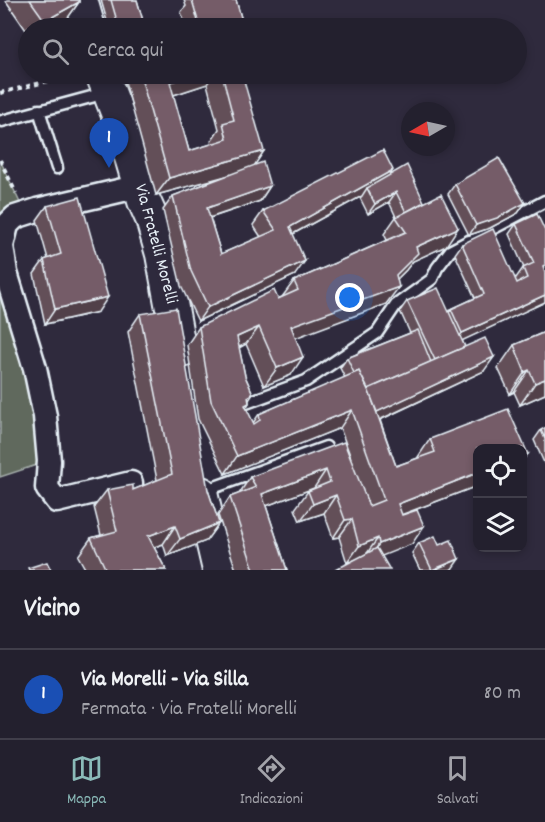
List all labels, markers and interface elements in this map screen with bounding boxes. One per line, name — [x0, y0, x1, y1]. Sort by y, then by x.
search box — [18, 18, 527, 84]
icon: search — [39, 35, 72, 68]
text: Cerca qui — [87, 36, 163, 67]
north arrow — [401, 102, 455, 156]
pin: 1 — [90, 118, 128, 168]
street label: Via Fratelli Morelli — [127, 181, 183, 307]
your location — [335, 283, 364, 312]
map controls — [473, 444, 527, 552]
button: locate — [473, 444, 527, 498]
button: layers — [473, 498, 527, 552]
text: Vicino — [24, 591, 80, 628]
text: Via Morelli - Via Silla — [81, 665, 248, 696]
text: 1 — [41, 680, 46, 708]
text: 80 m — [484, 680, 521, 708]
text: Fermata · Via Fratelli Morelli — [81, 696, 297, 724]
tab: Mappa — [67, 752, 106, 811]
tab: Indicazioni — [240, 752, 303, 811]
tab: Salvati — [437, 752, 478, 811]

